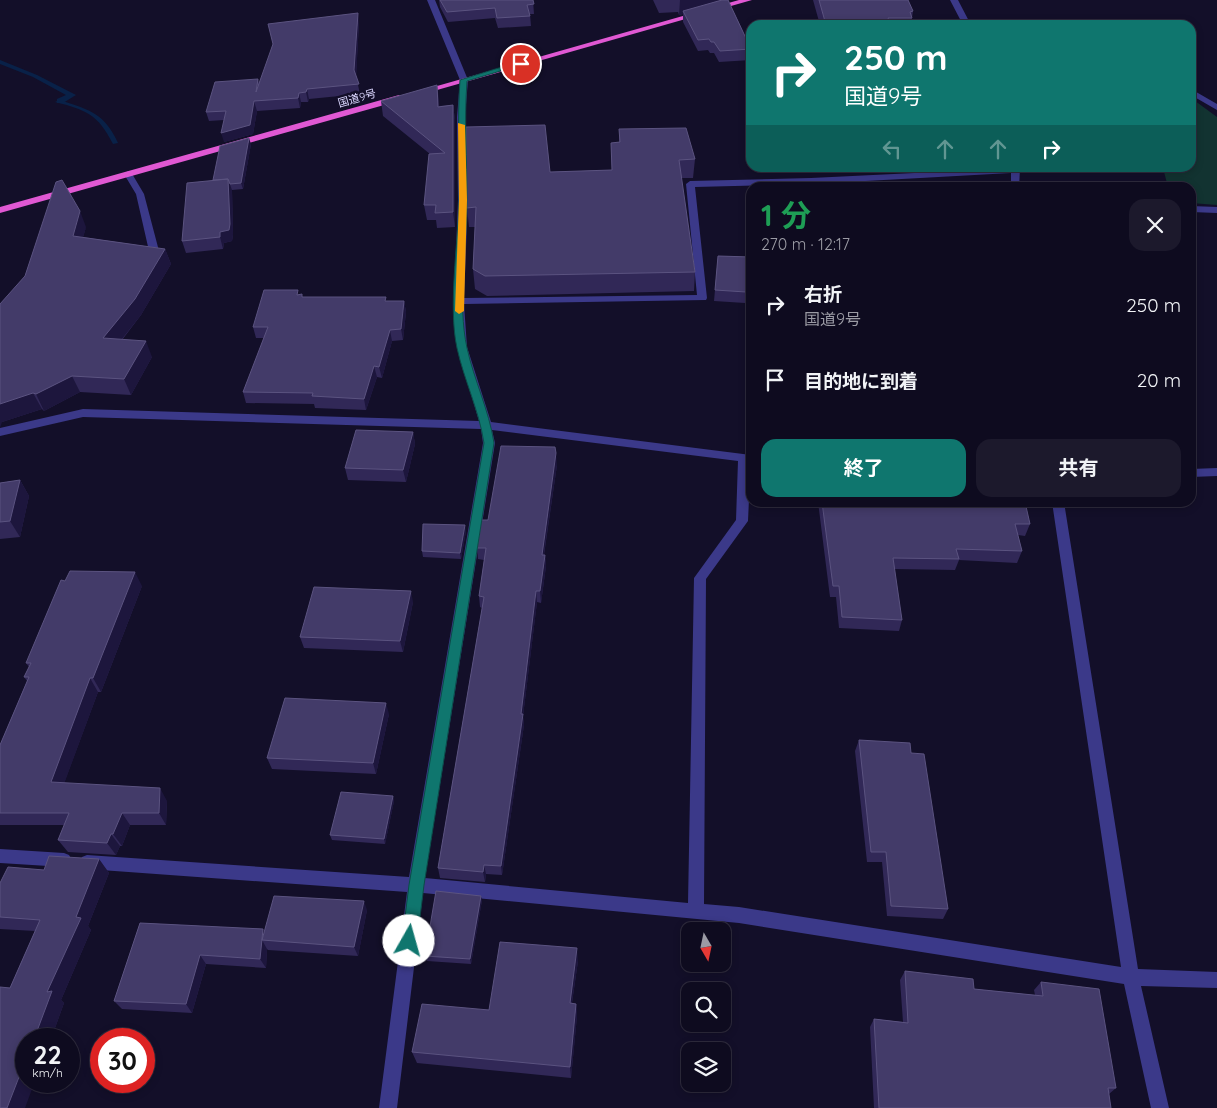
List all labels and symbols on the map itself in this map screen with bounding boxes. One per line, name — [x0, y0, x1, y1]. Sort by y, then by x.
pin — [500, 43, 542, 85]
street label: 国道9号 — [336, 86, 378, 110]
position arrow — [382, 914, 434, 966]
north arrow — [681, 922, 731, 972]
speed limit sign: 30 — [90, 1028, 155, 1093]

